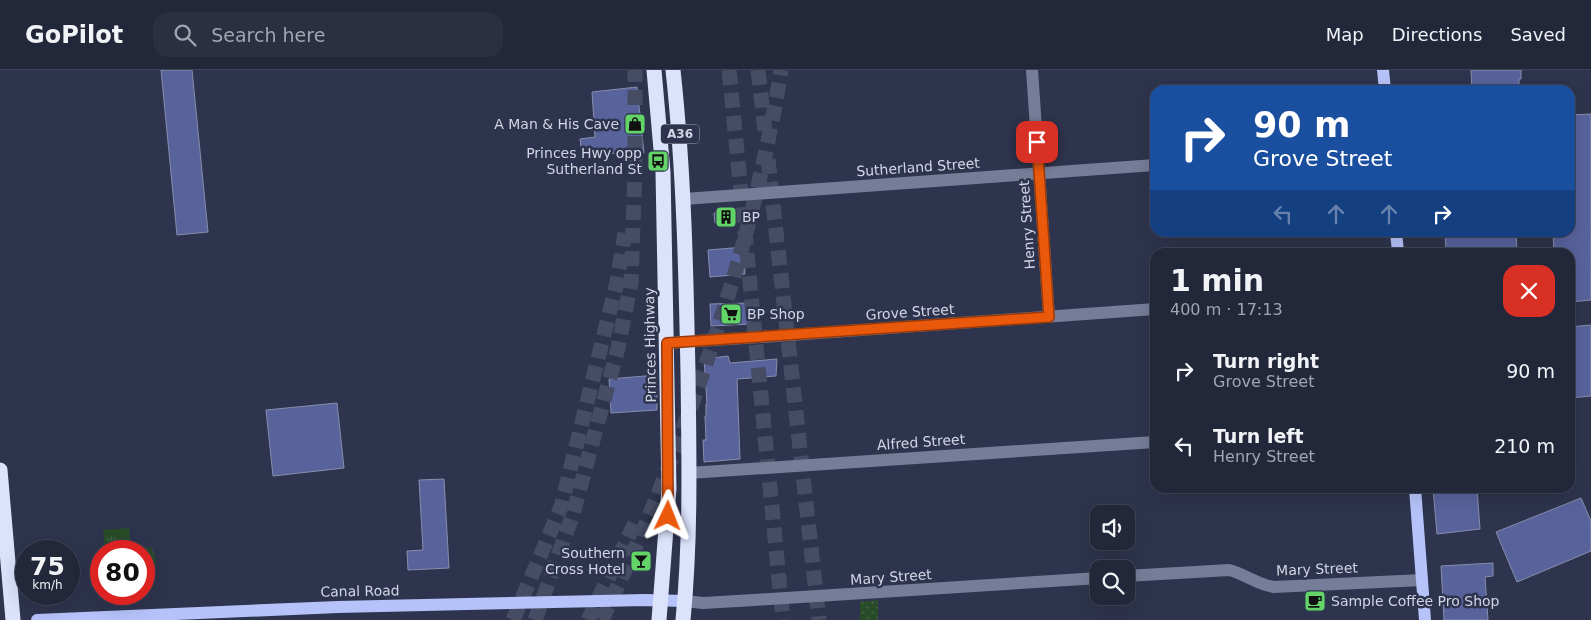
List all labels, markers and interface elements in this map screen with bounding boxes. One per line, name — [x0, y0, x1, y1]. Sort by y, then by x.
search box — [153, 12, 503, 57]
text: GoPilot — [25, 21, 123, 49]
icon: search — [171, 21, 199, 49]
text: Search here — [211, 24, 325, 46]
text: Map — [1326, 24, 1364, 45]
text: Directions — [1392, 24, 1482, 45]
text: Saved — [1510, 24, 1566, 45]
icon: right — [1170, 105, 1235, 170]
text: 90 m — [1253, 105, 1350, 145]
shop icon: A Man & His Cave — [623, 112, 647, 136]
place label: A Man & His Cave — [494, 116, 619, 132]
pin — [1016, 121, 1058, 163]
road number: A36 — [661, 124, 699, 144]
icon: arrive — [1023, 128, 1051, 156]
place label: Princes Hwy opp Sutherland St — [526, 145, 643, 177]
text: Grove Street — [1253, 146, 1392, 171]
bus stop icon: Princes Hwy opp Sutherland St — [646, 149, 670, 173]
street label: Sutherland Street — [856, 155, 981, 179]
street label: Henry Street — [1016, 180, 1038, 270]
icon: left — [1269, 200, 1297, 228]
icon: ahead — [1322, 200, 1350, 228]
icon: ahead — [1375, 200, 1403, 228]
icon: right — [1428, 200, 1456, 228]
building icon: BP — [714, 205, 738, 229]
place label: BP — [742, 209, 760, 225]
text: 1 min — [1170, 263, 1264, 298]
button: close — [1503, 265, 1555, 317]
street label: Princes Highway — [641, 287, 659, 403]
text: 400 m · 17:13 — [1170, 300, 1283, 319]
street label: Grove Street — [865, 301, 955, 323]
supermarket icon: BP Shop — [719, 302, 743, 326]
place label: BP Shop — [747, 306, 805, 322]
text: Turn right — [1213, 350, 1319, 372]
icon: right — [1170, 357, 1198, 385]
text: 90 m — [1506, 360, 1555, 382]
text: Grove Street — [1213, 372, 1314, 391]
text: Turn left — [1213, 425, 1304, 447]
street label: Alfred Street — [876, 431, 966, 453]
icon: left — [1170, 432, 1198, 460]
text: 210 m — [1494, 435, 1555, 457]
text: Henry Street — [1213, 447, 1315, 466]
position arrow — [641, 489, 693, 541]
map controls — [1090, 505, 1135, 605]
button: sound — [1090, 505, 1135, 550]
speed limit sign: 80 — [90, 540, 155, 605]
place label: Southern Cross Hotel — [545, 545, 625, 577]
bar icon: Southern Cross Hotel — [629, 549, 653, 573]
text: 75 — [30, 552, 65, 581]
button: search — [1090, 560, 1135, 605]
street label: Mary Street — [1276, 560, 1359, 578]
street label: Mary Street — [850, 566, 933, 588]
text: km/h — [32, 578, 63, 592]
street label: Canal Road — [320, 582, 400, 600]
cafe icon: Sample Coffee Pro Shop — [1303, 589, 1327, 613]
place label: Sample Coffee Pro Shop — [1331, 593, 1500, 609]

